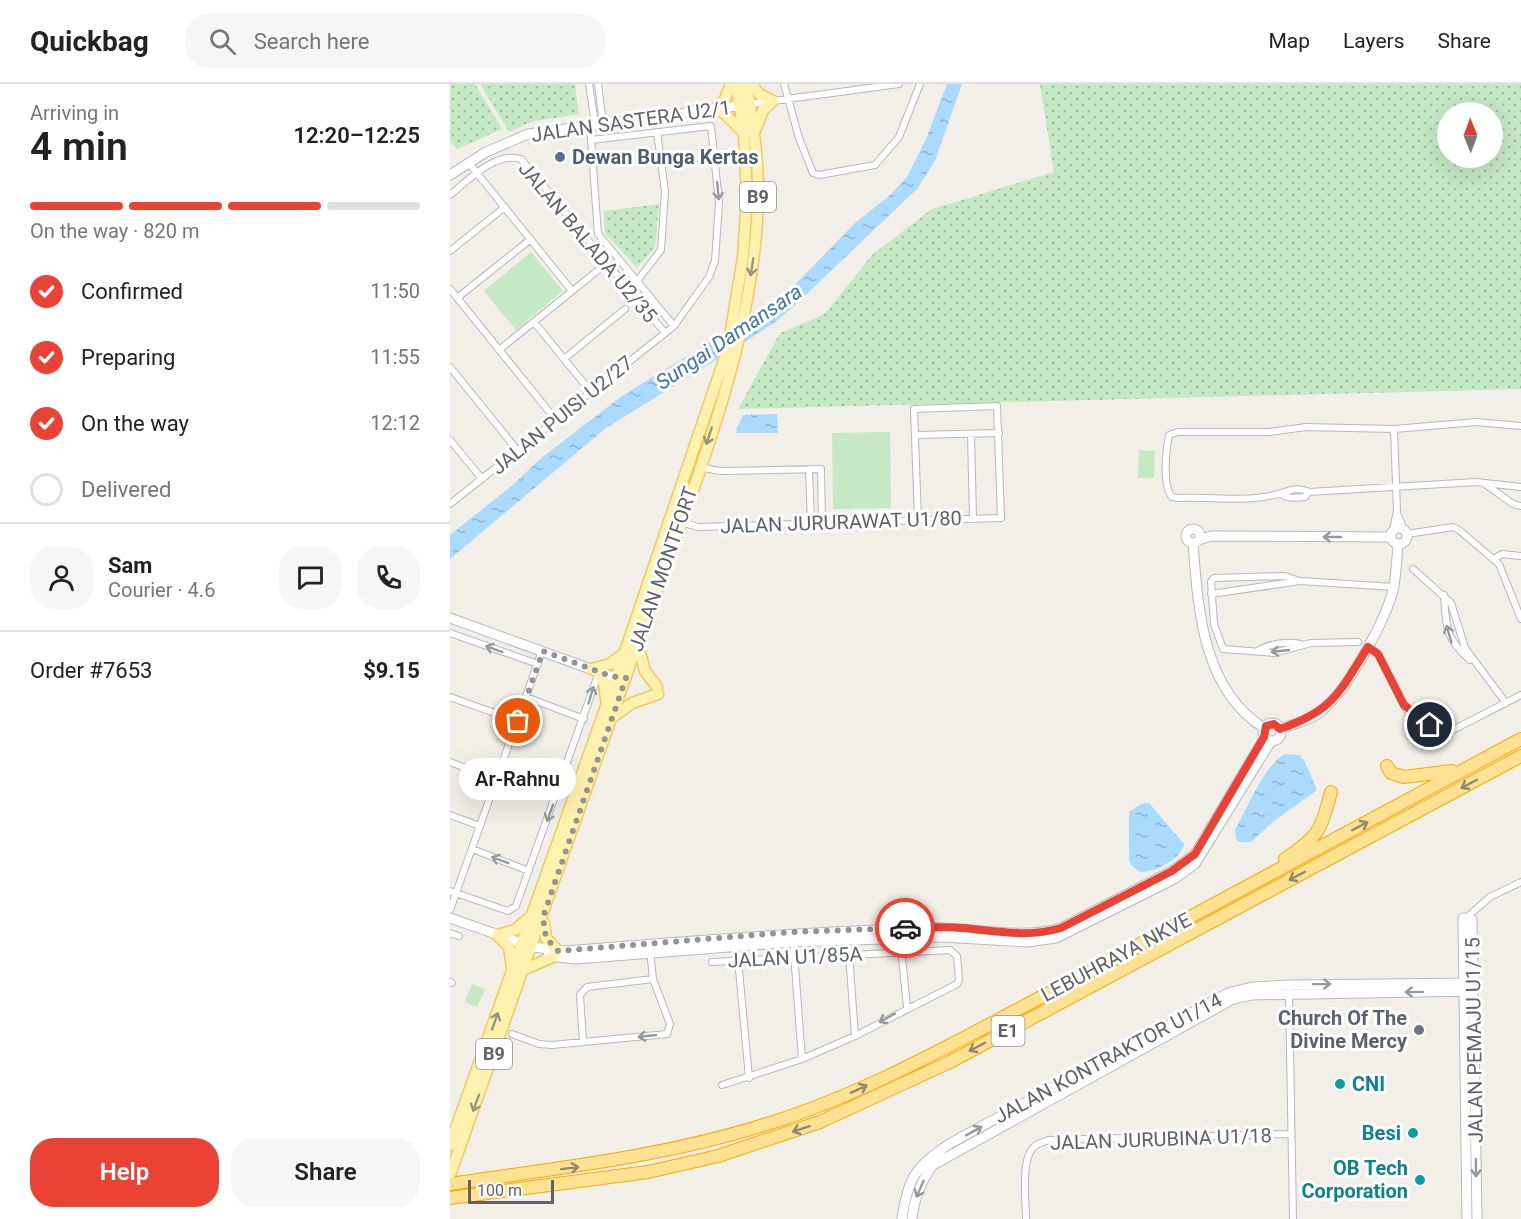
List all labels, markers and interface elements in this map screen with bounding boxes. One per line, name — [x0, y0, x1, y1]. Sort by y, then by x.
search box — [185, 14, 605, 68]
text: Quickbag — [30, 25, 149, 58]
icon: search — [206, 25, 239, 58]
text: Search here — [254, 29, 369, 54]
text: Map — [1268, 29, 1310, 53]
text: Layers — [1343, 29, 1404, 53]
text: Share — [1437, 29, 1491, 53]
street label: JALAN SASTERA U2/1 — [530, 95, 732, 147]
text: Arriving in — [30, 101, 119, 125]
north arrow — [1437, 102, 1503, 168]
map controls — [1437, 102, 1503, 168]
text: 12:20–12:25 — [293, 123, 420, 148]
text: 4 min — [30, 124, 128, 170]
place label: Dewan Bunga Kertas — [572, 145, 758, 169]
marker: Dewan Bunga Kertas — [553, 150, 567, 164]
street label: JALAN BALADA U2/35 — [514, 157, 662, 327]
one-way arrow — [713, 181, 724, 201]
road number: B9 — [740, 182, 776, 212]
text: On the way · 820 m — [30, 219, 199, 243]
one-way arrow — [747, 256, 758, 276]
icon: check — [30, 275, 63, 308]
text: Confirmed — [81, 279, 183, 304]
text: 11:50 — [370, 279, 420, 303]
water label: Sungai Damansara — [651, 279, 807, 395]
icon: check — [30, 341, 63, 374]
text: Preparing — [81, 345, 175, 370]
text: 11:55 — [370, 345, 420, 369]
street label: JALAN PUISI U2/27 — [486, 351, 638, 479]
icon: check — [30, 407, 63, 440]
text: On the way — [81, 411, 189, 436]
text: 12:12 — [370, 411, 420, 435]
one-way arrow — [703, 426, 714, 445]
text: Delivered — [81, 477, 171, 502]
street label: JALAN MONTFORT — [624, 483, 702, 654]
street label: JALAN JURURAWAT U1/80 — [720, 506, 962, 538]
one-way arrow — [1322, 531, 1342, 542]
button: person — [30, 546, 93, 609]
button: chat — [279, 546, 342, 609]
button: phone — [357, 546, 420, 609]
text: Sam — [108, 553, 152, 578]
text: Courier · 4.6 — [108, 578, 215, 602]
one-way arrow — [1443, 625, 1454, 644]
one-way arrow — [485, 642, 504, 653]
one-way arrow — [1271, 646, 1290, 657]
text: Order #7653 — [30, 658, 152, 683]
text: $9.15 — [363, 658, 420, 683]
one-way arrow — [586, 686, 597, 705]
pin — [492, 695, 543, 746]
pin — [1404, 699, 1455, 750]
icon: bag — [501, 704, 534, 737]
icon: home — [1413, 708, 1446, 741]
callout: Ar-Rahnu — [460, 757, 577, 799]
text: Ar-Rahnu — [475, 767, 560, 791]
one-way arrow — [1461, 779, 1479, 790]
one-way arrow — [543, 803, 554, 822]
one-way arrow — [1351, 820, 1368, 832]
one-way arrow — [492, 854, 510, 865]
one-way arrow — [1289, 871, 1307, 882]
courier — [875, 898, 935, 958]
street label: LEBUHRAYA NKVE — [1037, 907, 1195, 1007]
icon: car — [889, 912, 922, 945]
street label: JALAN PEMAJU U1/15 — [1460, 937, 1488, 1143]
street label: JALAN U1/85A — [727, 941, 863, 973]
one-way arrow — [1311, 978, 1331, 990]
one-way arrow — [1405, 987, 1425, 998]
street label: JALAN KONTRAKTOR U1/14 — [990, 988, 1226, 1128]
place label: Church Of The Divine Mercy — [1278, 1006, 1408, 1053]
one-way arrow — [491, 1013, 502, 1031]
one-way arrow — [879, 1013, 897, 1024]
road number: E1 — [992, 1016, 1024, 1046]
marker: Church Of The Divine Mercy — [1412, 1023, 1426, 1037]
one-way arrow — [637, 1031, 657, 1042]
road number: B9 — [476, 1039, 512, 1069]
one-way arrow — [969, 1042, 987, 1053]
place label: CNI — [1352, 1072, 1385, 1096]
marker: CNI — [1333, 1077, 1347, 1091]
one-way arrow — [849, 1083, 867, 1094]
one-way arrow — [470, 1093, 481, 1112]
place label: Besi — [1362, 1121, 1401, 1145]
street label: JALAN JURUBINA U1/18 — [1050, 1123, 1272, 1155]
one-way arrow — [792, 1124, 810, 1135]
one-way arrow — [964, 1125, 982, 1136]
marker: Besi — [1406, 1126, 1420, 1140]
button: Help — [30, 1138, 219, 1207]
button: Share — [231, 1138, 420, 1207]
place label: OB Tech Corporation — [1301, 1156, 1408, 1203]
one-way arrow — [1470, 1157, 1482, 1177]
one-way arrow — [560, 1162, 580, 1173]
marker: OB Tech Corporation — [1413, 1173, 1427, 1187]
scale bar — [468, 1177, 554, 1204]
one-way arrow — [913, 1179, 925, 1197]
text: 100 m — [477, 1181, 522, 1200]

